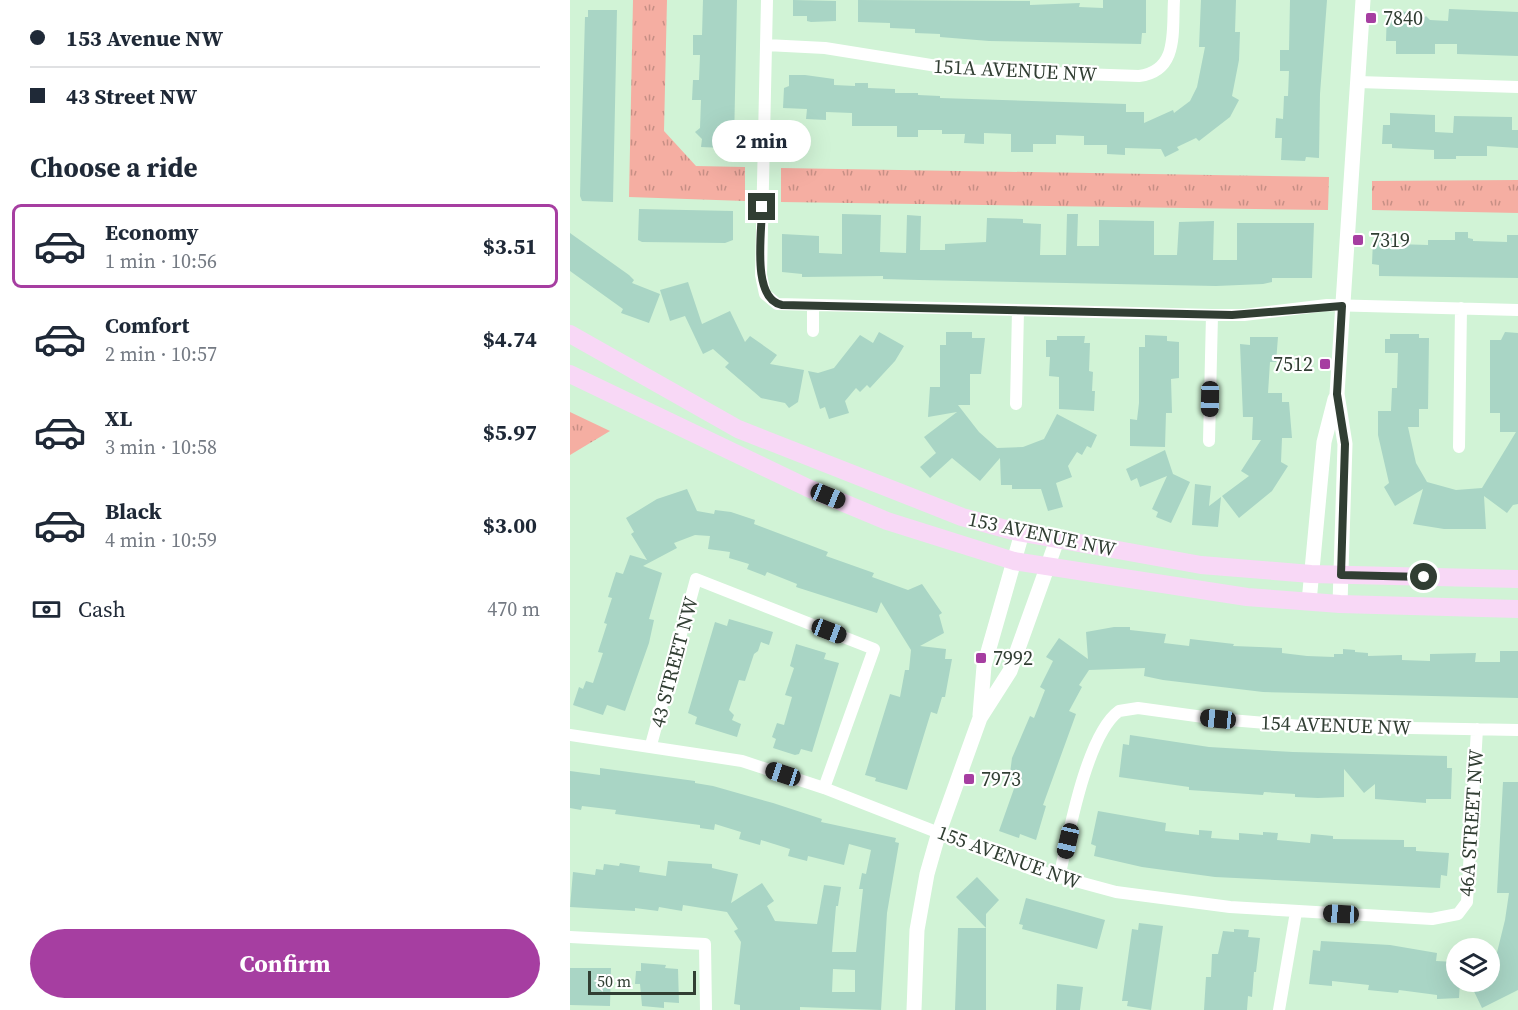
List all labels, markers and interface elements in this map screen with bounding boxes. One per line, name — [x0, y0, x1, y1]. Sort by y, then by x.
place label: 7840 — [1383, 4, 1423, 32]
marker: 7840 — [1364, 11, 1378, 25]
text: 153 Avenue NW — [66, 23, 223, 53]
street label: 151A AVENUE NW — [933, 52, 1098, 88]
text: 43 Street NW — [66, 81, 197, 111]
callout: 2 min — [712, 120, 812, 162]
text: 2 min — [736, 127, 787, 155]
text: Choose a ride — [30, 149, 198, 186]
route end — [748, 193, 775, 220]
text: Economy — [105, 217, 199, 247]
icon: car — [33, 219, 87, 273]
place label: 7319 — [1370, 226, 1410, 254]
text: $3.51 — [483, 231, 537, 261]
marker: 7319 — [1351, 233, 1365, 247]
text: 1 min · 10:56 — [105, 247, 217, 275]
text: Comfort — [105, 310, 189, 340]
icon: car — [33, 312, 87, 366]
text: $4.74 — [483, 324, 537, 354]
text: 2 min · 10:57 — [105, 340, 217, 368]
place label: 7512 — [1273, 350, 1313, 378]
marker: 7512 — [1318, 357, 1332, 371]
car — [1201, 381, 1219, 417]
text: XL — [105, 403, 132, 433]
icon: car — [33, 405, 87, 459]
text: $5.97 — [483, 417, 537, 447]
text: 3 min · 10:58 — [105, 433, 217, 461]
car — [808, 481, 848, 511]
text: Black — [105, 496, 162, 526]
icon: car — [33, 498, 87, 552]
street label: 153 AVENUE NW — [966, 505, 1119, 563]
text: $3.00 — [483, 510, 537, 540]
text: 4 min · 10:59 — [105, 526, 217, 554]
route start — [1410, 563, 1437, 590]
icon: cash — [30, 593, 63, 626]
street label: 43 STREET NW — [643, 593, 705, 730]
text: Cash — [78, 594, 126, 624]
text: 470 m — [487, 595, 540, 623]
car — [809, 616, 849, 646]
place label: 7992 — [993, 644, 1033, 672]
marker: 7992 — [974, 651, 988, 665]
car — [1199, 708, 1237, 730]
street label: 154 AVENUE NW — [1260, 708, 1412, 742]
street label: 46A STREET NW — [1452, 748, 1490, 898]
car — [763, 760, 803, 788]
place label: 7973 — [981, 765, 1021, 793]
marker: 7973 — [962, 772, 976, 786]
street label: 155 AVENUE NW — [934, 818, 1085, 896]
car — [1055, 821, 1081, 861]
car — [1323, 904, 1359, 924]
button: Confirm — [30, 929, 540, 998]
map controls — [1446, 938, 1500, 992]
button: layers — [1446, 938, 1500, 992]
scale bar — [588, 968, 696, 996]
text: 50 m — [597, 970, 631, 992]

